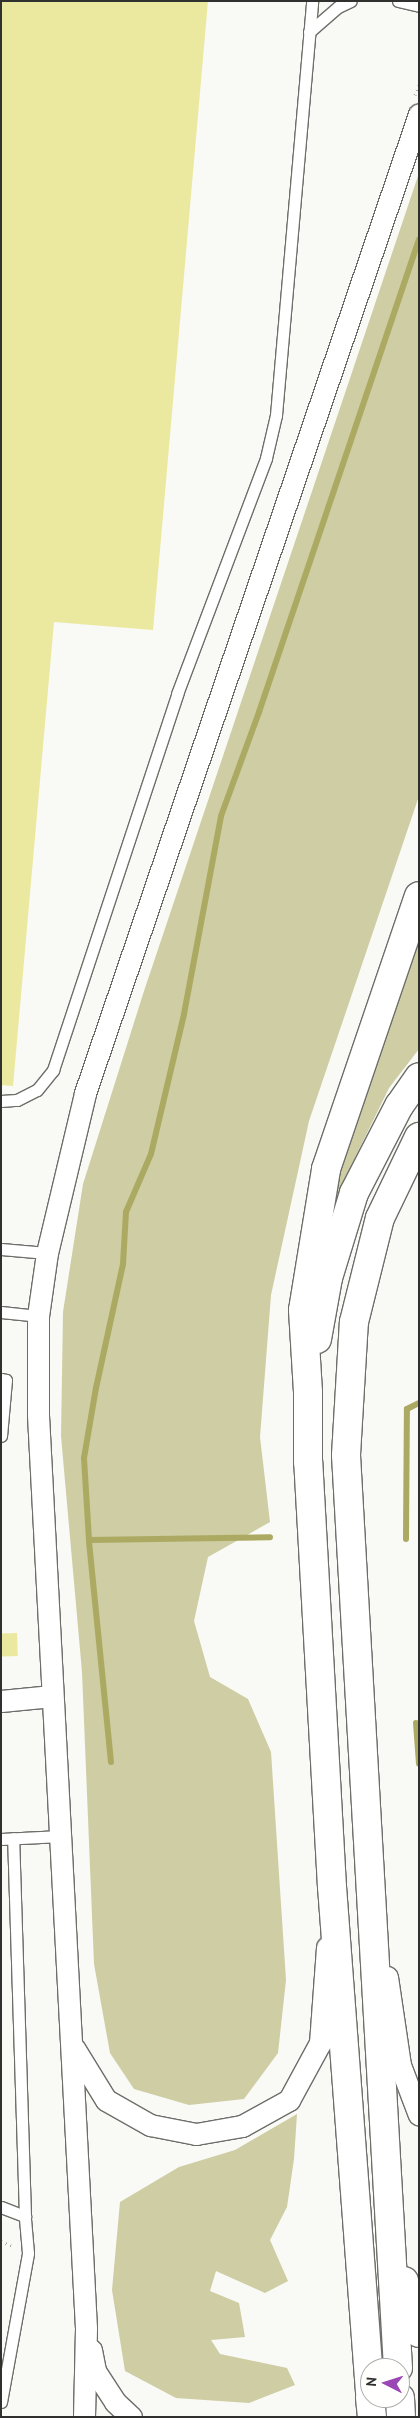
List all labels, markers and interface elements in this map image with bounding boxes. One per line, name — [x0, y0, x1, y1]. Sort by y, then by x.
north arrow — [360, 2358, 410, 2408]
text: N — [362, 2376, 380, 2387]

